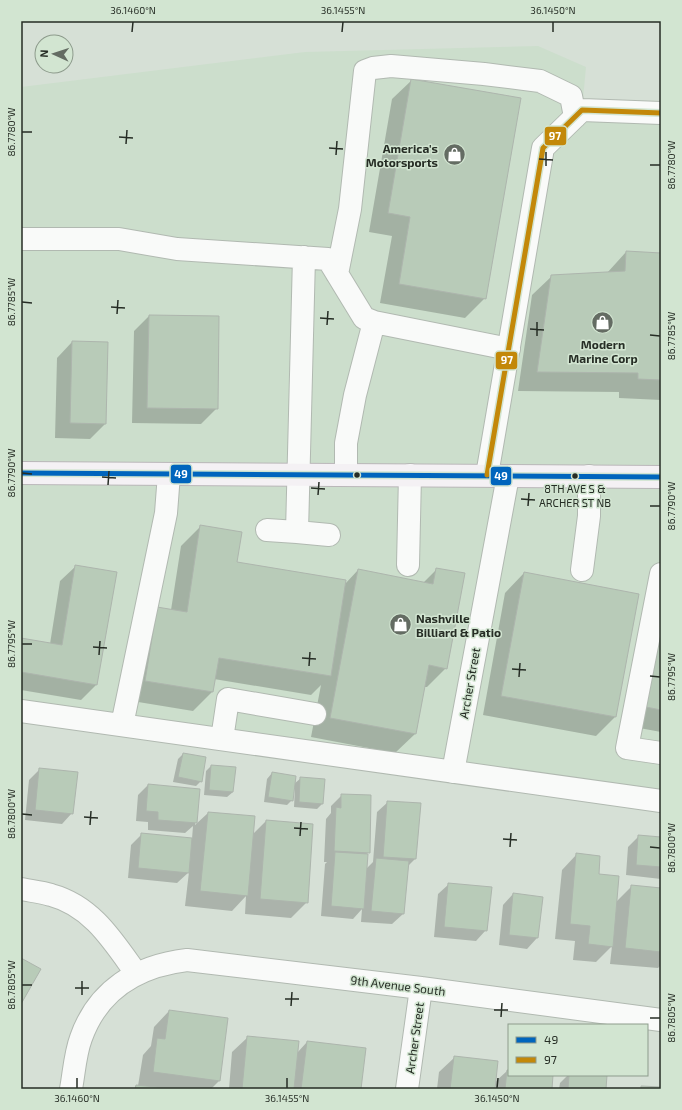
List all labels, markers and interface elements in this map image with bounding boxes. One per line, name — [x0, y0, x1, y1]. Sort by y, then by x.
text: 36.1460°N — [110, 4, 156, 16]
text: 36.1455°N — [321, 4, 365, 16]
text: 36.1450°N — [530, 4, 576, 16]
north arrow — [34, 34, 74, 74]
text: N — [37, 49, 50, 58]
text: 86.7780°W — [5, 107, 17, 157]
line badge: 97 — [544, 126, 567, 146]
text: 97 — [549, 129, 561, 142]
text: 86.7780°W — [665, 140, 677, 190]
place label: America's Motorsports — [366, 141, 438, 169]
shop icon: America's Motorsports — [441, 142, 467, 168]
text: 86.7785°W — [5, 277, 17, 326]
shop icon: Modern Marine Corp — [590, 310, 616, 336]
text: 86.7785°W — [665, 311, 677, 360]
place label: Modern Marine Corp — [568, 337, 638, 365]
line badge: 97 — [495, 351, 518, 370]
text: 97 — [501, 353, 513, 366]
text: 86.7790°W — [5, 448, 17, 497]
line badge: 49 — [170, 464, 192, 484]
line badge: 49 — [490, 466, 512, 486]
text: 49 — [174, 467, 188, 480]
text: 49 — [494, 469, 508, 482]
unlabelled marker — [352, 470, 362, 480]
marker: 8TH AVE S & ARCHER ST NB — [570, 471, 580, 481]
text: 86.7790°W — [665, 481, 677, 530]
place label: 8TH AVE S & ARCHER ST NB — [539, 482, 611, 509]
place label: Nashville Billiard & Patio — [416, 611, 501, 639]
shop icon: Nashville Billiard & Patio — [388, 612, 414, 638]
text: 86.7795°W — [5, 619, 17, 668]
street label: Archer Street — [456, 646, 482, 720]
text: 86.7795°W — [665, 652, 677, 701]
text: 86.7800°W — [5, 788, 17, 839]
text: 86.7800°W — [665, 822, 677, 873]
text: 86.7805°W — [5, 960, 17, 1010]
street label: 9th Avenue South — [350, 972, 446, 998]
text: 86.7805°W — [665, 993, 677, 1043]
street label: Archer Street — [402, 1001, 426, 1075]
legend — [508, 1024, 648, 1076]
text: 49 — [544, 1032, 558, 1046]
text: 97 — [544, 1052, 557, 1066]
text: 36.1460°N — [54, 1092, 100, 1104]
text: 36.1455°N — [265, 1092, 309, 1104]
text: 36.1450°N — [474, 1092, 520, 1104]

